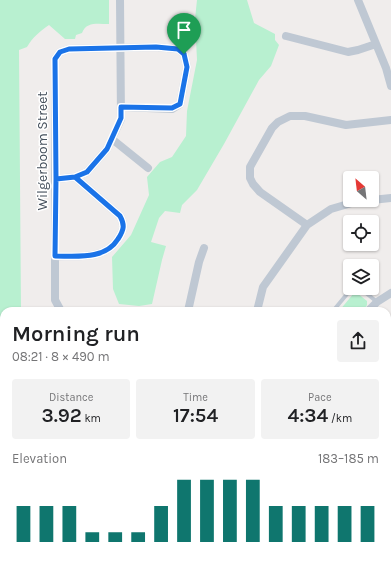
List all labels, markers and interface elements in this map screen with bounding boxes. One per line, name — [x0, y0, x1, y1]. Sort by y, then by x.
pin — [167, 13, 201, 54]
icon: arrive — [173, 19, 195, 41]
street label: Wilgerboom Street — [34, 91, 51, 211]
north arrow — [343, 171, 379, 207]
map controls — [343, 171, 379, 295]
button: locate — [343, 215, 379, 251]
button: layers — [343, 259, 379, 295]
button: share — [337, 320, 379, 362]
text: Morning run — [12, 321, 140, 347]
text: 08:21 · 8 × 490 m — [12, 349, 110, 364]
text: Distance — [49, 391, 93, 404]
text: Time — [183, 391, 208, 404]
text: Pace — [308, 391, 332, 404]
text: 3.92 — [41, 404, 82, 427]
text: 17:54 — [173, 404, 218, 427]
text: 4:34 — [287, 404, 328, 427]
text: km — [82, 412, 101, 425]
text: /km — [328, 412, 352, 425]
text: Elevation — [12, 451, 67, 466]
text: 183–185 m — [318, 451, 379, 466]

